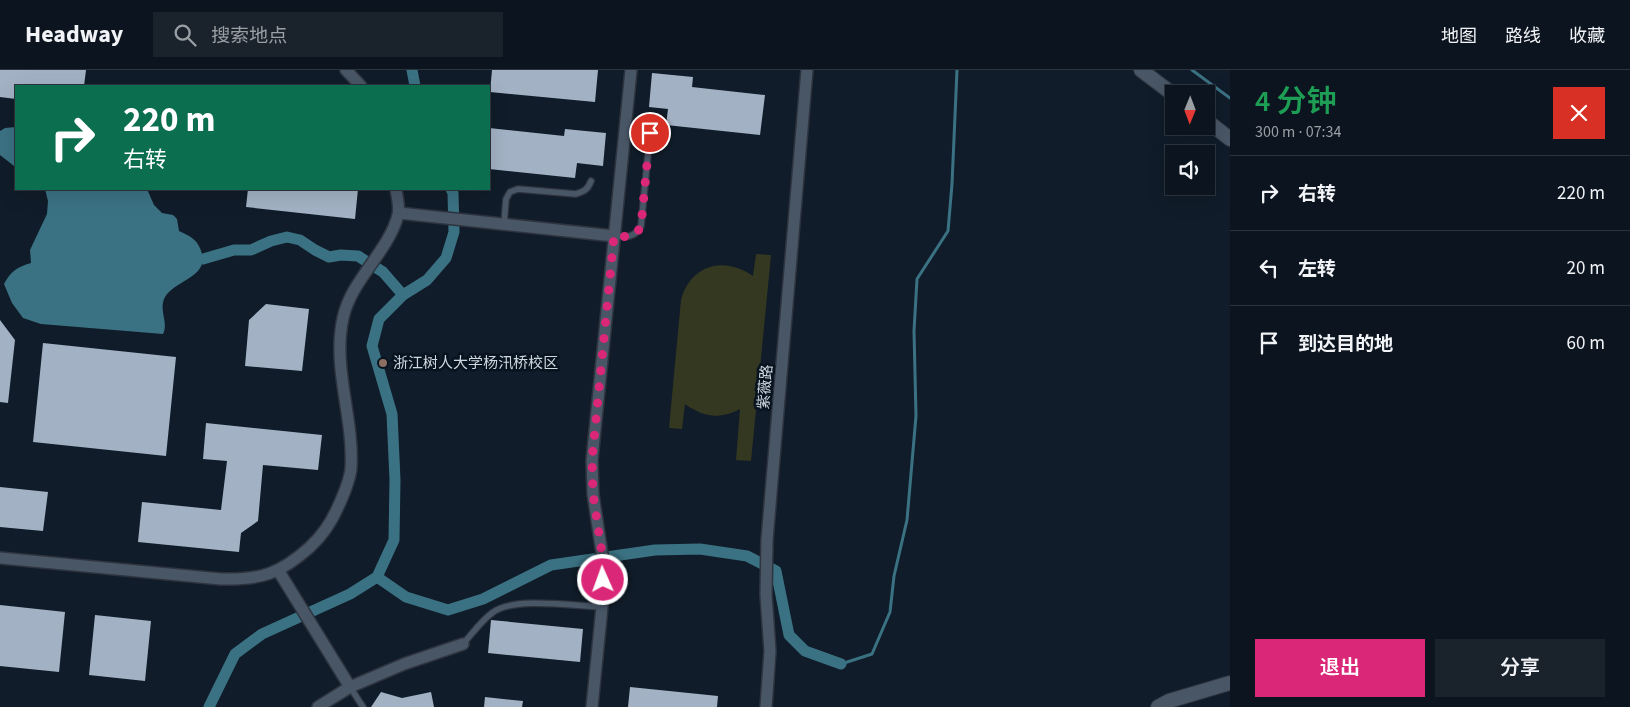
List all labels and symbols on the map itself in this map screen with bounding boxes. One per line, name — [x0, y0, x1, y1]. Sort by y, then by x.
north arrow — [1165, 85, 1215, 135]
pin — [629, 112, 671, 154]
place label: 浙江树人大学杨汛桥校区 — [393, 353, 558, 374]
marker: 浙江树人大学杨汛桥校区 — [377, 357, 389, 369]
street label: 紫薇路 — [753, 364, 778, 410]
position arrow — [576, 553, 628, 605]

